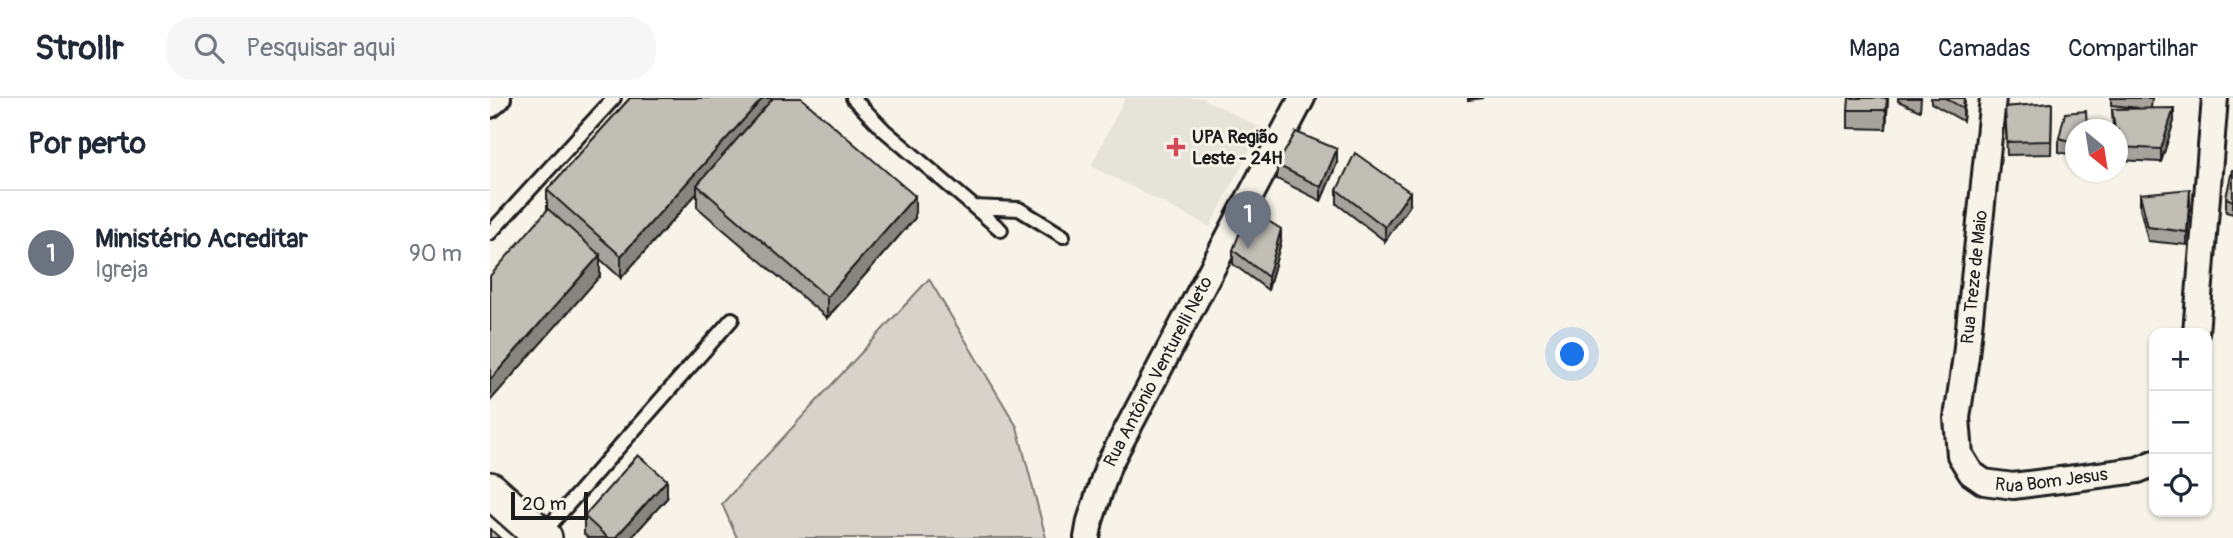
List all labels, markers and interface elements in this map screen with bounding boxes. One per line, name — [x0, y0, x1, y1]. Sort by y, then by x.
search box — [166, 17, 656, 80]
text: Strollr — [35, 28, 124, 69]
icon: search — [190, 29, 228, 67]
text: Pesquisar aqui — [246, 32, 395, 64]
text: Mapa — [1849, 34, 1900, 63]
text: Camadas — [1938, 34, 2030, 63]
text: Compartilhar — [2068, 34, 2198, 63]
north arrow — [2065, 119, 2128, 182]
text: Por perto — [28, 125, 146, 162]
place label: UPA Região Leste - 24H — [1192, 126, 1283, 170]
marker: UPA Região Leste - 24H — [1166, 137, 1186, 157]
pin: 1 — [1225, 191, 1271, 249]
street label: Rua Treze de Maio — [1956, 209, 1993, 345]
text: Ministério Acreditar — [95, 223, 308, 255]
text: 1 — [47, 239, 56, 268]
text: 90 m — [409, 239, 462, 268]
text: Igreja — [95, 255, 148, 284]
street label: Rua Antônio Venturelli Neto — [1099, 272, 1218, 471]
map controls — [2149, 328, 2212, 517]
button: + — [2149, 328, 2212, 391]
your location — [1555, 337, 1589, 371]
button: − — [2149, 391, 2212, 454]
button: locate — [2149, 454, 2212, 517]
street label: Rua Bom Jesus — [1994, 463, 2109, 498]
scale bar — [511, 489, 588, 521]
text: 20 m — [522, 492, 567, 516]

